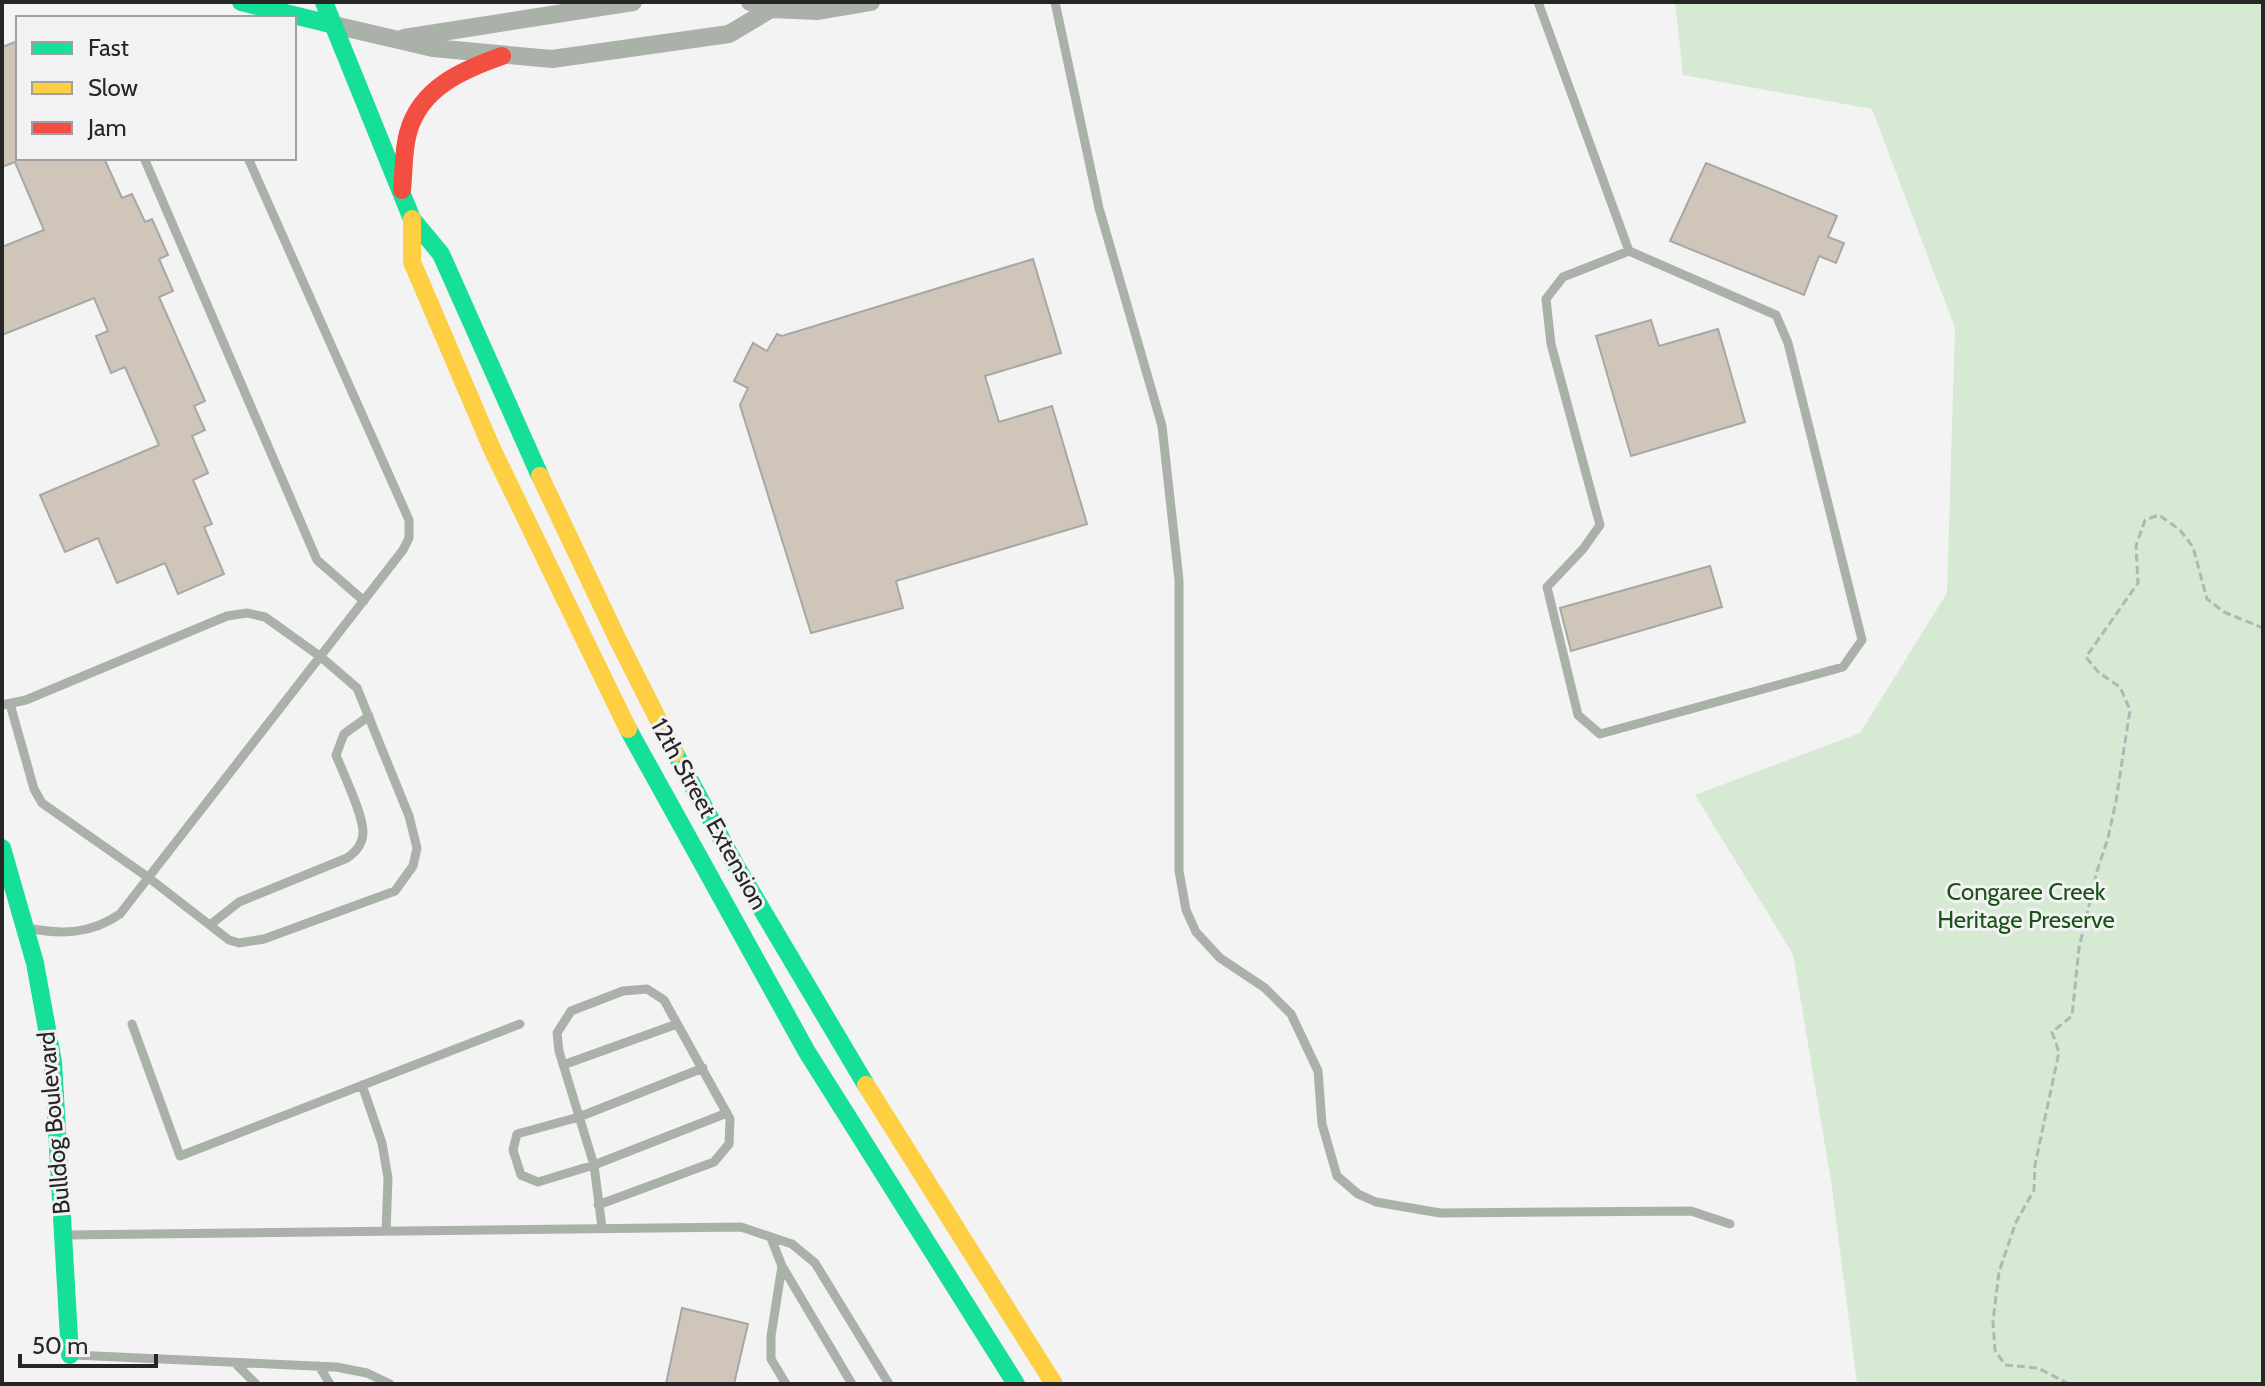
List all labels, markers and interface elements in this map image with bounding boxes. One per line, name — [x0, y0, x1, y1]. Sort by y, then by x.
legend — [16, 16, 296, 160]
text: Fast — [88, 33, 129, 62]
text: Slow — [88, 73, 138, 102]
text: Jam — [87, 113, 126, 142]
street label: 12th Street Extension — [645, 713, 774, 914]
park label: Congaree Creek Heritage Preserve — [1937, 877, 2115, 934]
street label: Bulldog Boulevard — [31, 1030, 76, 1216]
scale bar — [20, 1318, 156, 1368]
text: 50 m — [32, 1331, 88, 1360]

